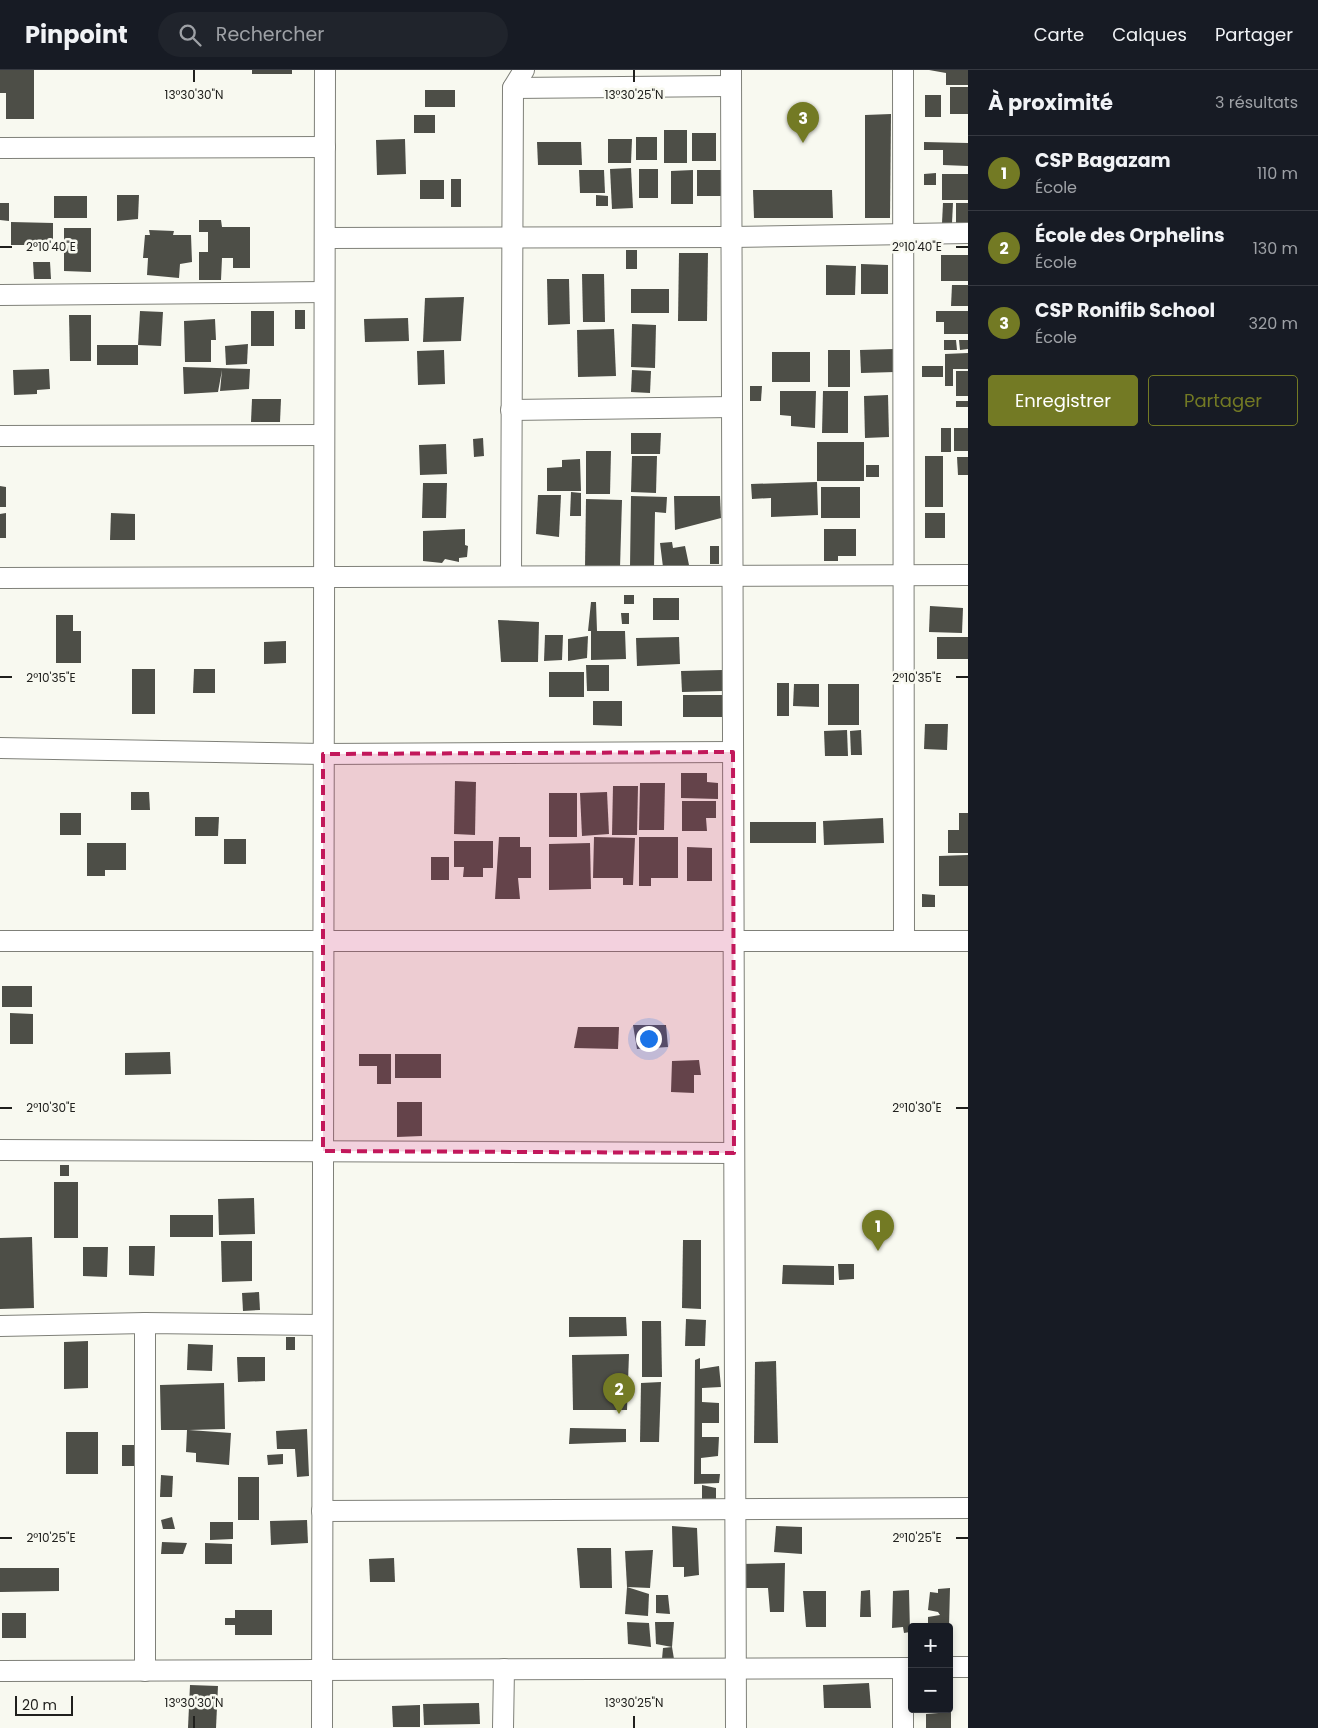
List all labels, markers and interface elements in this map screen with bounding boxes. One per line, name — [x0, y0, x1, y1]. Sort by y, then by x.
search box — [158, 12, 508, 57]
text: Pinpoint — [25, 18, 128, 51]
icon: search — [176, 21, 204, 49]
text: Rechercher — [216, 21, 324, 48]
text: Carte — [1034, 22, 1084, 47]
text: Calques — [1112, 22, 1187, 47]
text: Partager — [1215, 22, 1293, 47]
text: 13°30'30"N — [165, 86, 223, 103]
text: 13°30'25"N — [605, 86, 663, 103]
text: À proximité — [988, 88, 1113, 117]
text: 3 résultats — [1215, 91, 1298, 114]
pin: 3 — [787, 102, 819, 143]
text: CSP Bagazam — [1035, 147, 1171, 174]
text: 1 — [1001, 162, 1007, 185]
text: 110 m — [1257, 162, 1298, 185]
text: École — [1035, 176, 1077, 199]
text: École des Orphelins — [1035, 222, 1225, 249]
text: 2 — [999, 237, 1009, 260]
text: 130 m — [1253, 237, 1298, 260]
text: 2°10'40"E — [26, 238, 76, 255]
text: 2°10'40"E — [892, 238, 942, 255]
text: École — [1035, 251, 1077, 274]
text: CSP Ronifib School — [1035, 297, 1215, 324]
text: 3 — [999, 312, 1009, 335]
text: 320 m — [1249, 312, 1298, 335]
text: École — [1035, 326, 1077, 349]
button: Enregistrer — [988, 375, 1138, 426]
button: Partager — [1148, 375, 1298, 426]
text: 2°10'35"E — [26, 669, 76, 686]
text: 2°10'35"E — [892, 669, 942, 686]
your location — [636, 1026, 662, 1052]
text: 2°10'30"E — [26, 1099, 76, 1116]
text: 2°10'30"E — [892, 1099, 942, 1116]
pin: 1 — [862, 1210, 894, 1251]
pin: 2 — [603, 1373, 635, 1414]
text: 2°10'25"E — [26, 1529, 76, 1546]
text: 2°10'25"E — [892, 1529, 942, 1546]
map controls — [908, 1623, 953, 1713]
button: + — [908, 1623, 953, 1668]
button: − — [908, 1668, 953, 1713]
scale bar — [15, 1693, 72, 1716]
text: 13°30'30"N — [165, 1694, 223, 1711]
text: 13°30'25"N — [605, 1694, 663, 1711]
text: 20 m — [22, 1695, 57, 1715]

